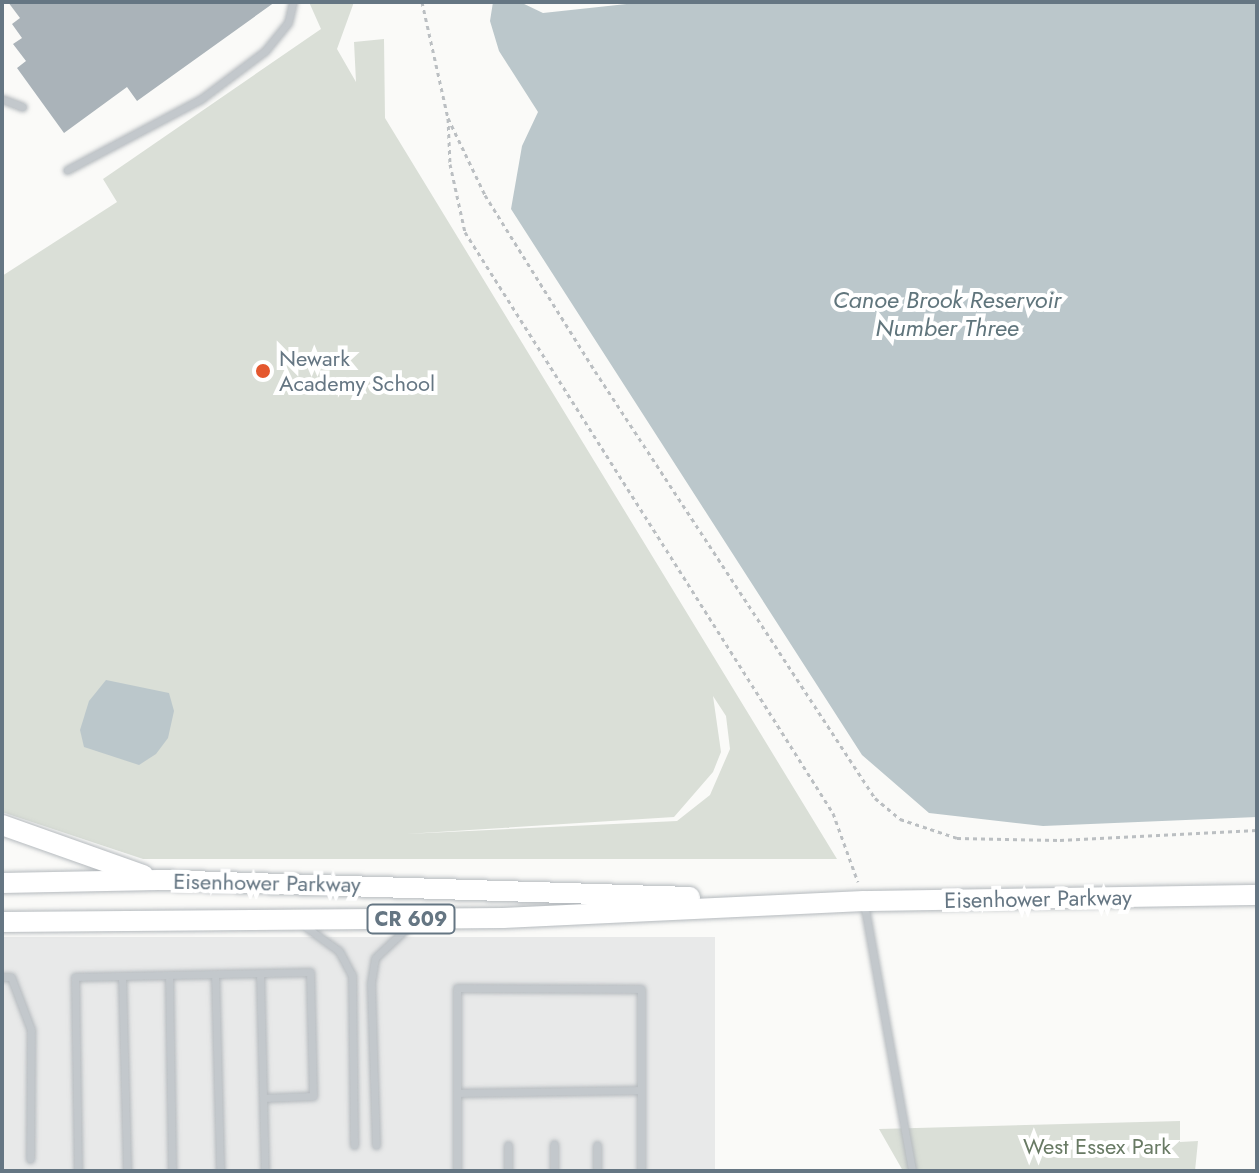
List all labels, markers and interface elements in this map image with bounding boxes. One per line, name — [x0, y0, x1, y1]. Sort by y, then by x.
water label: Canoe Brook Reservoir Number Three — [833, 286, 1061, 342]
place label: Newark Academy School — [279, 345, 435, 396]
marker: Newark Academy School — [254, 362, 272, 380]
street label: Eisenhower Parkway — [173, 868, 361, 898]
street label: Eisenhower Parkway — [944, 884, 1132, 914]
road number: CR 609 — [365, 903, 457, 935]
park label: West Essex Park — [1023, 1134, 1171, 1160]

